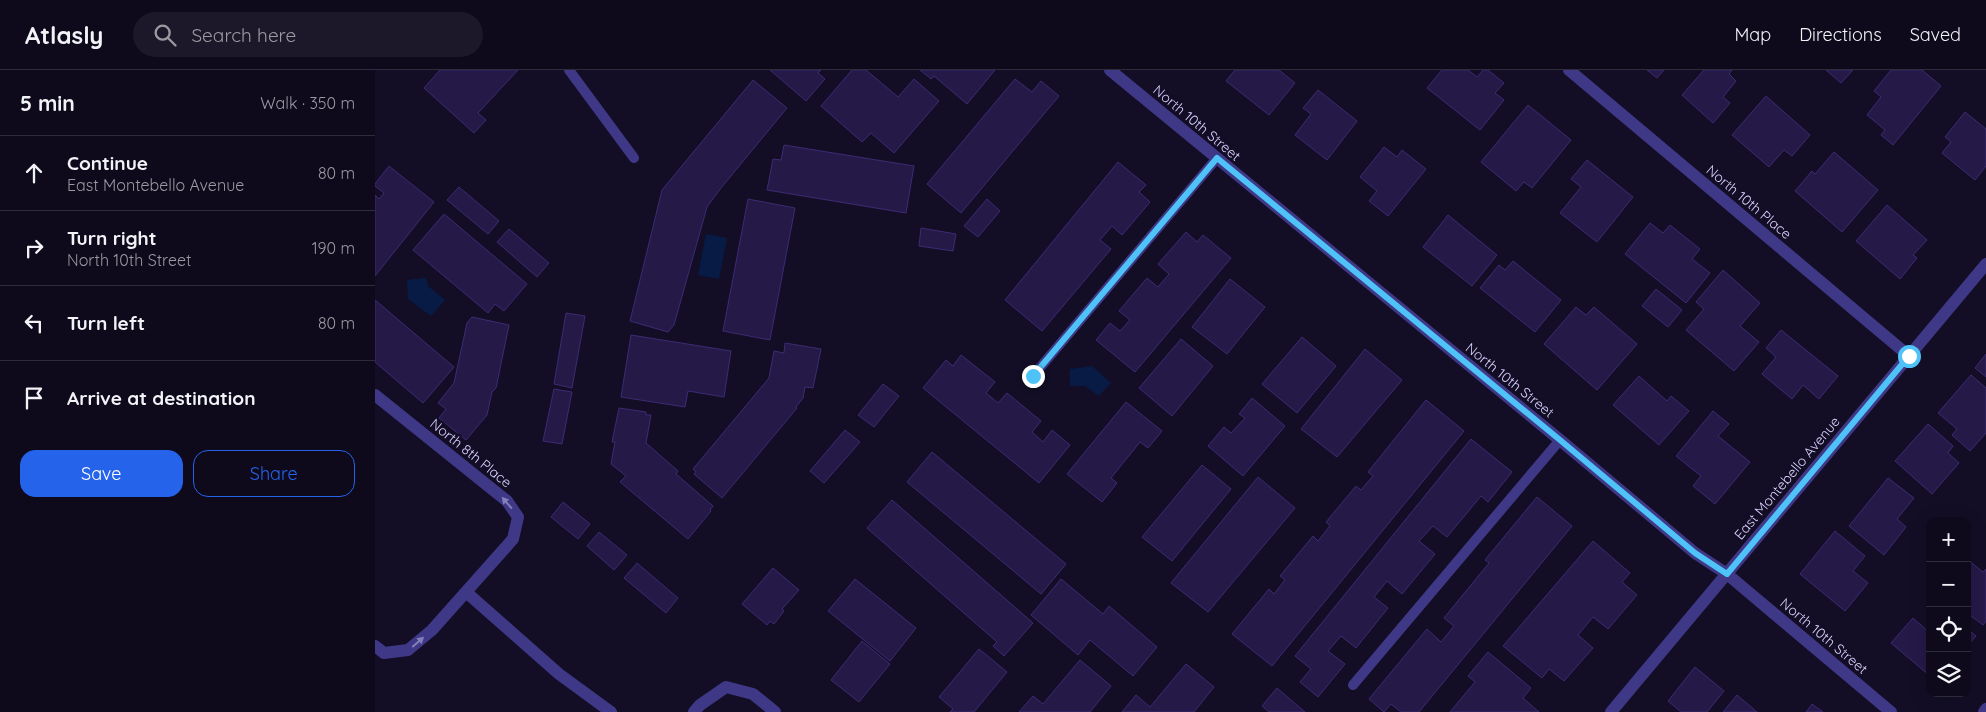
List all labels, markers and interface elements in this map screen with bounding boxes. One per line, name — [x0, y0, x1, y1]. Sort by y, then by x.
search box — [133, 12, 483, 57]
text: Atlasly — [25, 20, 103, 50]
icon: search — [151, 21, 179, 49]
text: Search here — [191, 23, 296, 47]
text: Map — [1734, 23, 1771, 46]
text: Directions — [1799, 23, 1882, 46]
text: Saved — [1910, 23, 1961, 46]
street label: North 10th Street — [1150, 81, 1245, 165]
text: 5 min — [20, 90, 75, 116]
text: Walk · 350 m — [260, 93, 355, 113]
text: Continue — [67, 151, 148, 175]
icon: ahead — [20, 159, 48, 187]
street label: North 10th Place — [1703, 161, 1795, 243]
text: 80 m — [318, 163, 355, 183]
text: East Montebello Avenue — [67, 175, 244, 195]
text: Turn right — [67, 226, 156, 250]
icon: right — [20, 234, 48, 262]
text: 190 m — [312, 238, 355, 258]
text: North 10th Street — [67, 250, 191, 270]
icon: left — [20, 309, 48, 337]
text: Turn left — [67, 311, 145, 335]
text: 80 m — [318, 313, 355, 333]
street label: North 10th Street — [1462, 339, 1558, 421]
route start — [1898, 345, 1921, 368]
route end — [1022, 365, 1045, 388]
icon: arrive — [20, 384, 48, 412]
text: Arrive at destination — [67, 386, 256, 410]
street label: East Montebello Avenue — [1730, 413, 1844, 543]
street label: North 8th Place — [427, 415, 516, 491]
button: Save — [20, 450, 183, 497]
button: Share — [193, 450, 355, 497]
one-way arrow — [502, 497, 513, 510]
map controls — [1926, 517, 1971, 697]
button: + — [1926, 517, 1971, 562]
button: − — [1926, 562, 1971, 607]
street label: North 10th Street — [1777, 594, 1872, 678]
button: locate — [1926, 607, 1971, 652]
one-way arrow — [412, 636, 424, 648]
button: layers — [1926, 652, 1971, 697]

